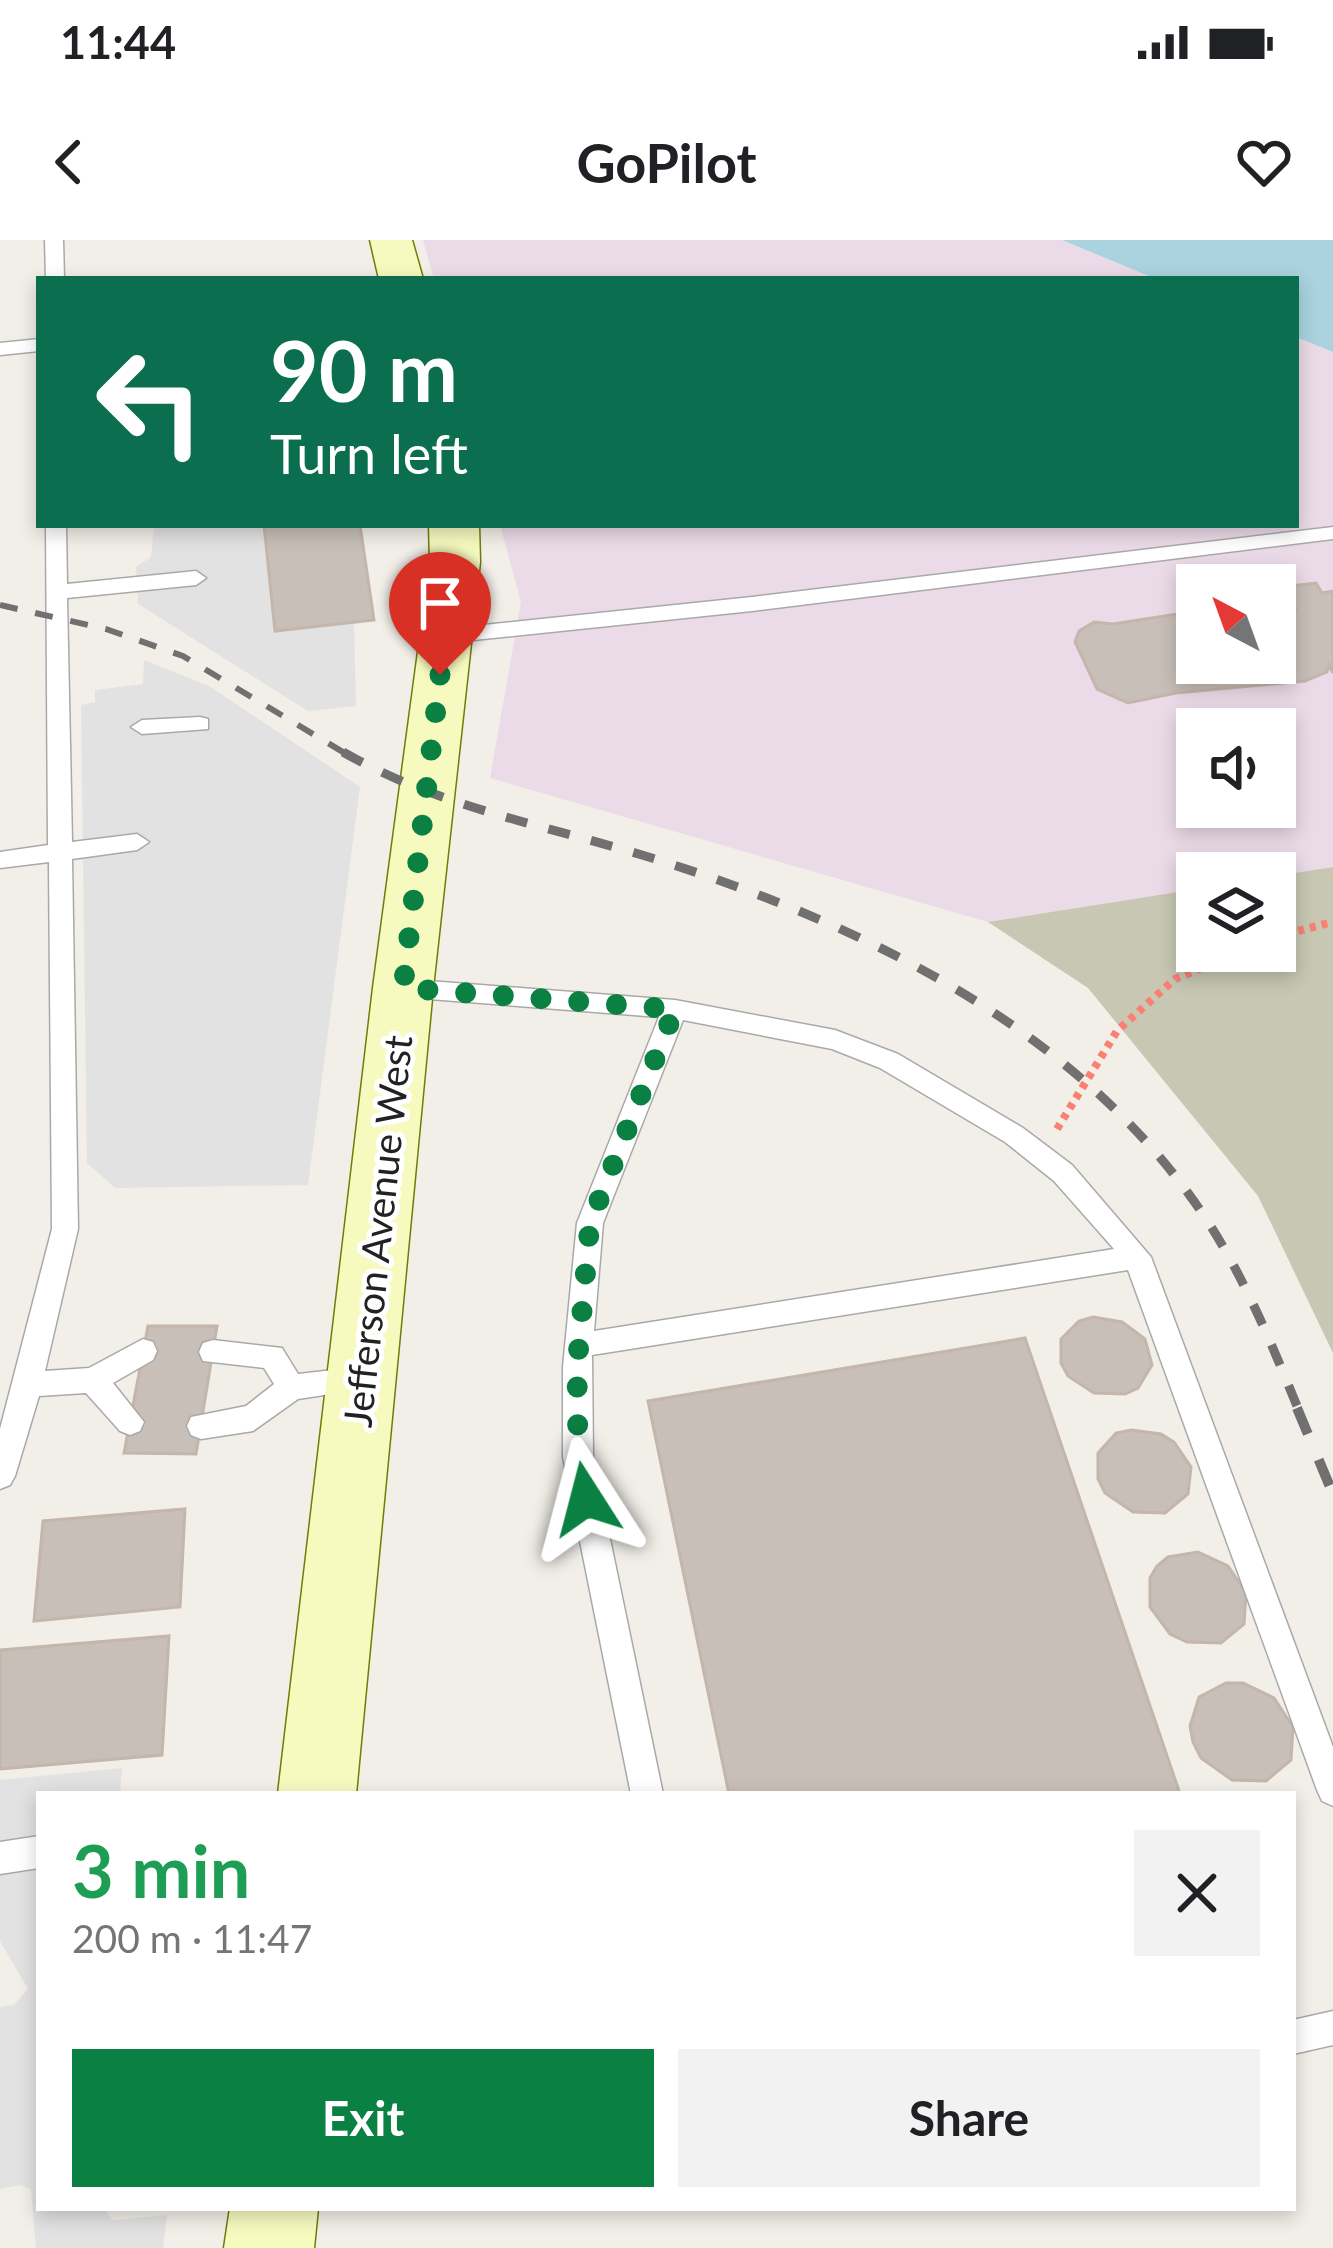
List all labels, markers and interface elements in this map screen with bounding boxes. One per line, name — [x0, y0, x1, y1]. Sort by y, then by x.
text: 11:44 — [60, 15, 176, 69]
icon: back — [36, 129, 102, 195]
icon: heart — [1231, 129, 1297, 195]
text: GoPilot — [576, 130, 757, 195]
text: 90 m — [270, 319, 458, 420]
icon: left — [72, 324, 228, 480]
text: Turn left — [270, 421, 468, 486]
pin — [389, 552, 491, 675]
north arrow — [1176, 564, 1296, 684]
map controls — [1176, 564, 1296, 972]
icon: arrive — [407, 570, 473, 636]
button: sound — [1176, 708, 1296, 828]
button: layers — [1176, 852, 1296, 972]
street label: Jefferson Avenue West — [334, 1033, 420, 1429]
position arrow — [523, 1436, 649, 1562]
text: 3 min — [72, 1827, 250, 1913]
button: close — [1134, 1830, 1260, 1956]
text: 200 m · 11:47 — [72, 1915, 312, 1961]
button: Exit — [72, 2049, 654, 2187]
button: Share — [678, 2049, 1260, 2187]

